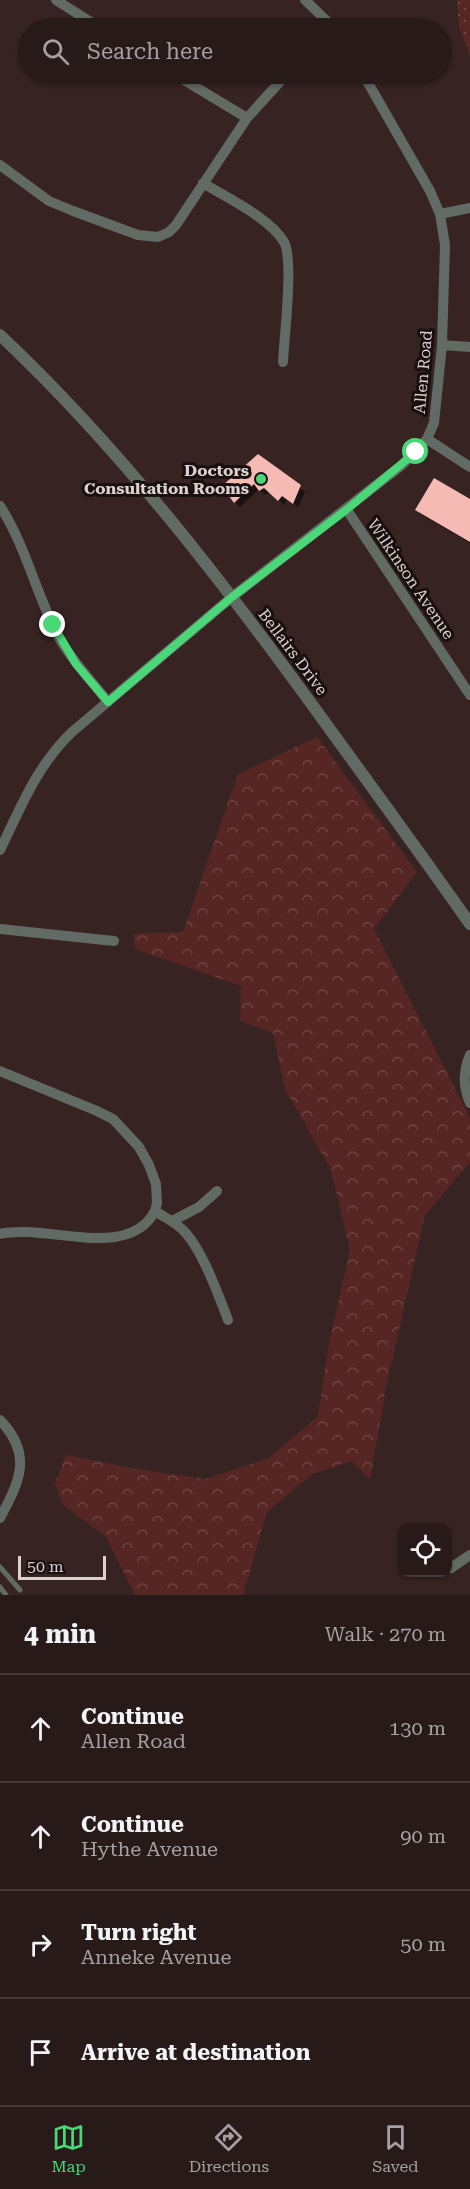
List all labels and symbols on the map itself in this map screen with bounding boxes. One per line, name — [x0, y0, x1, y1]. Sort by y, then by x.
street label: Allen Road — [410, 329, 436, 415]
route start — [402, 438, 428, 464]
place label: Doctors Consultation Rooms — [84, 461, 249, 498]
marker: Doctors Consultation Rooms — [254, 472, 268, 486]
street label: Wilkinson Avenue — [364, 515, 458, 643]
street label: Bellairs Drive — [254, 605, 332, 699]
route end — [39, 611, 65, 637]
scale bar — [18, 1553, 106, 1580]

